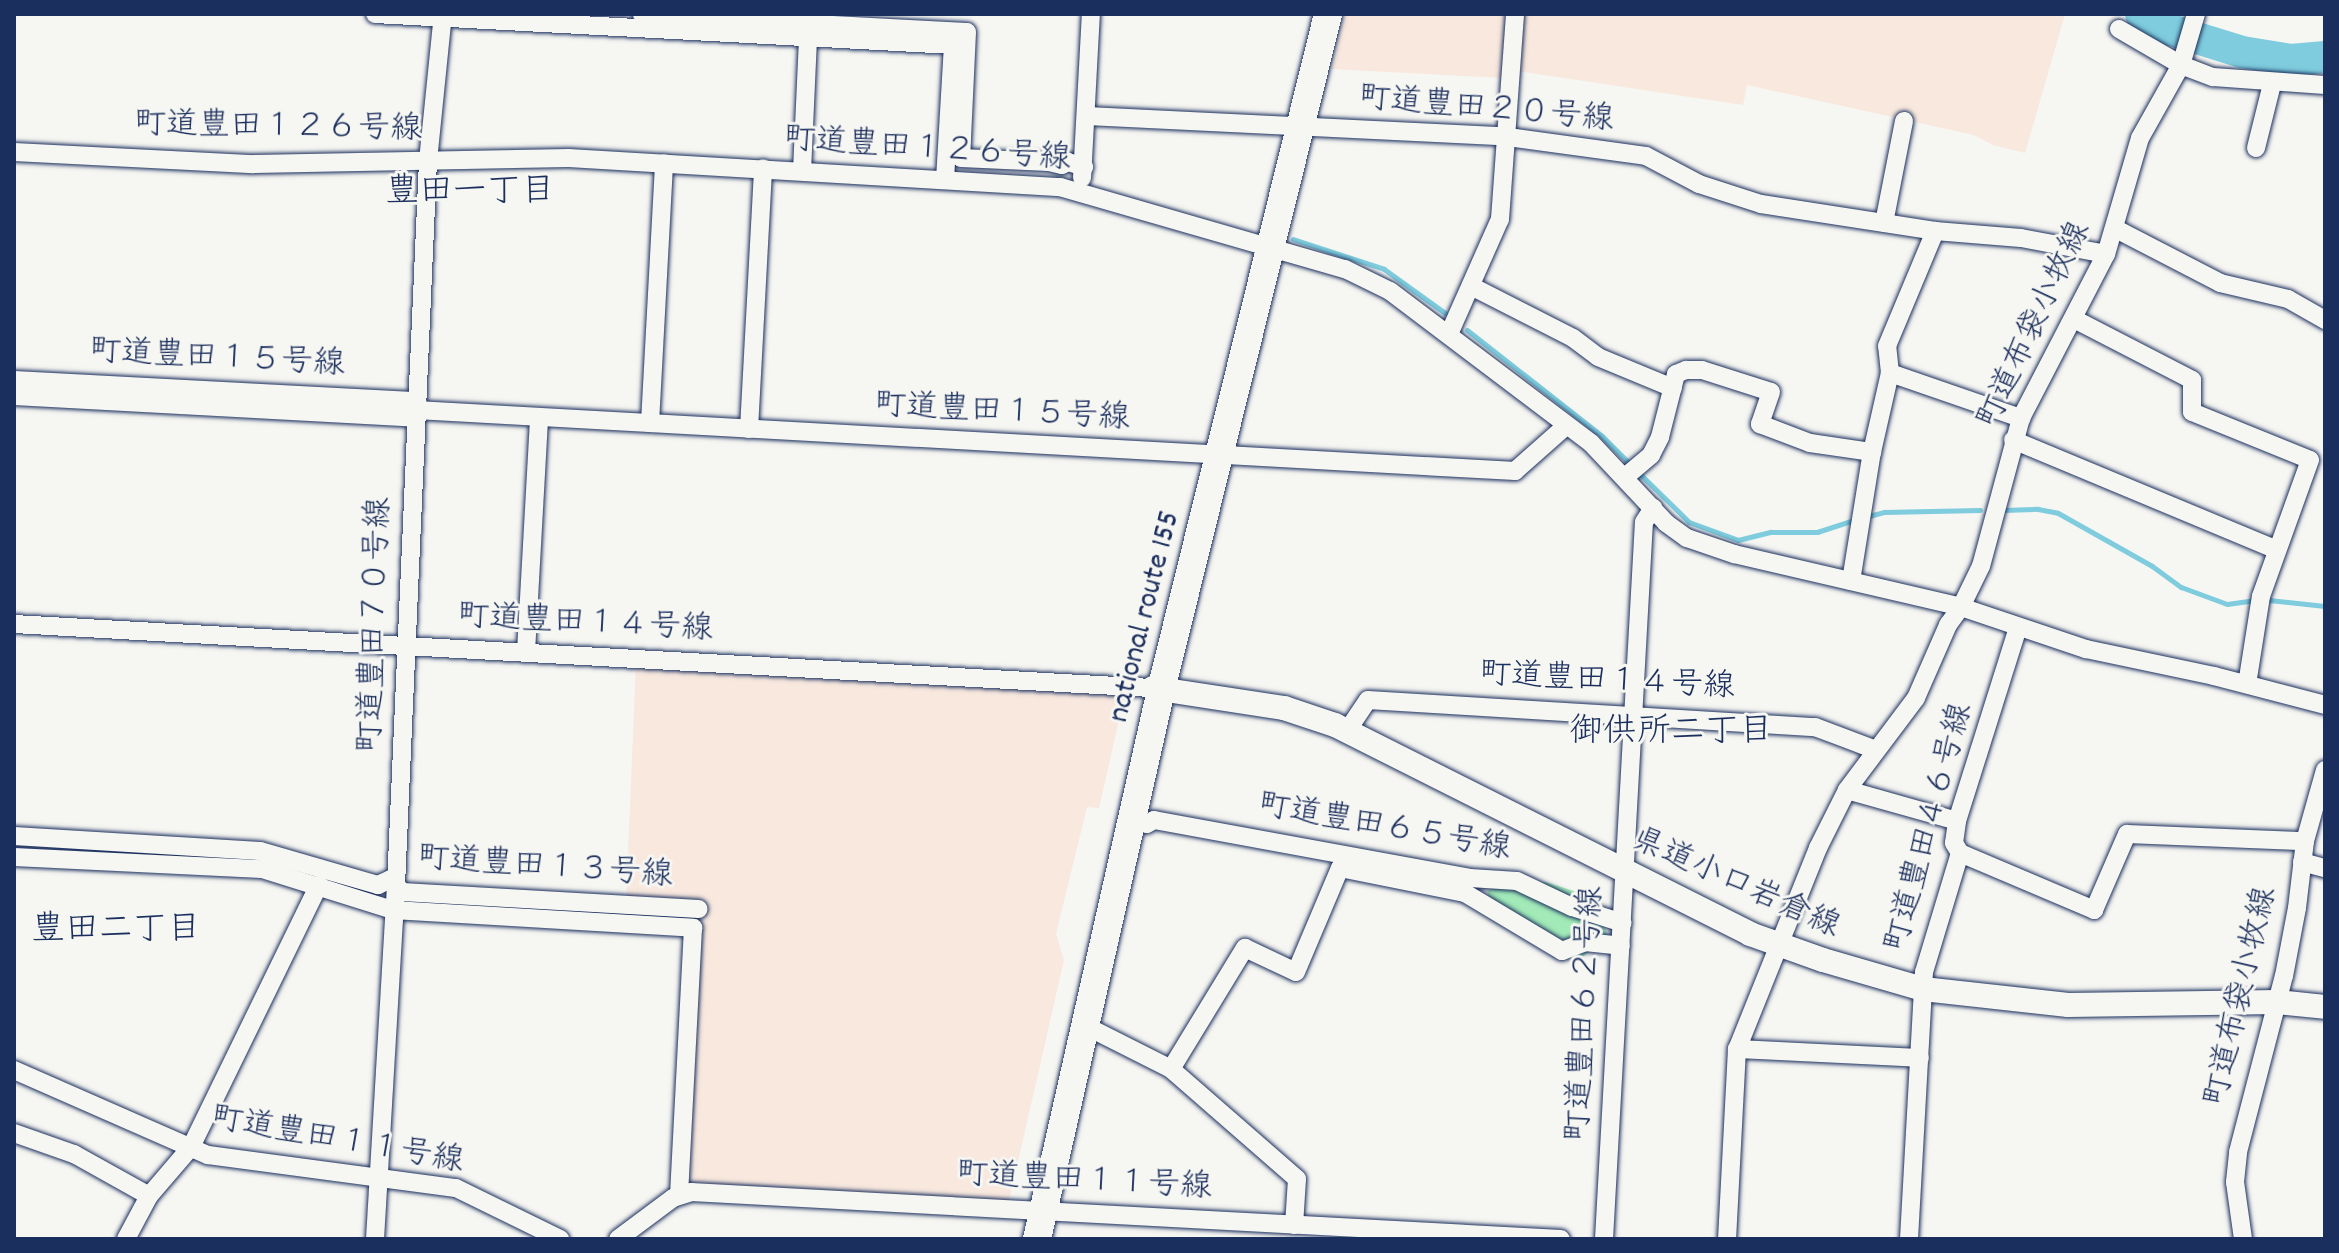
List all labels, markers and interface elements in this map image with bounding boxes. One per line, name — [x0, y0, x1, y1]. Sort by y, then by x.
street label: 町道豊田２０号線 — [1357, 81, 1615, 141]
street label: 町道豊田１２６号線 — [134, 107, 422, 151]
street label: 町道豊田１２６号線 — [782, 122, 1072, 180]
district label: 豊田一丁目 — [385, 174, 555, 214]
street label: 町道布袋小牧線 — [1971, 216, 2101, 436]
street label: 町道豊田１５号線 — [88, 334, 346, 386]
street label: 町道豊田１５号線 — [873, 388, 1131, 440]
street label: 町道豊田７０号線 — [353, 496, 401, 754]
street label: national route 155 — [1101, 507, 1191, 727]
street label: 町道豊田１４号線 — [456, 599, 714, 651]
street label: 町道豊田１４号線 — [1478, 657, 1736, 709]
street label: 町道豊田４６号線 — [1879, 699, 1983, 957]
district label: 御供所二丁目 — [1569, 714, 1773, 754]
street label: 町道豊田６５号線 — [1255, 788, 1513, 870]
street label: 県道小口岩倉線 — [1625, 822, 1845, 948]
street label: 町道豊田１３号線 — [416, 841, 674, 897]
street label: 町道布袋小牧線 — [2199, 884, 2287, 1110]
street label: 町道豊田６２号線 — [1561, 885, 1613, 1143]
district label: 豊田二丁目 — [31, 912, 201, 952]
street label: 町道豊田１１号線 — [208, 1101, 466, 1183]
street label: 町道豊田１１号線 — [955, 1157, 1213, 1209]

